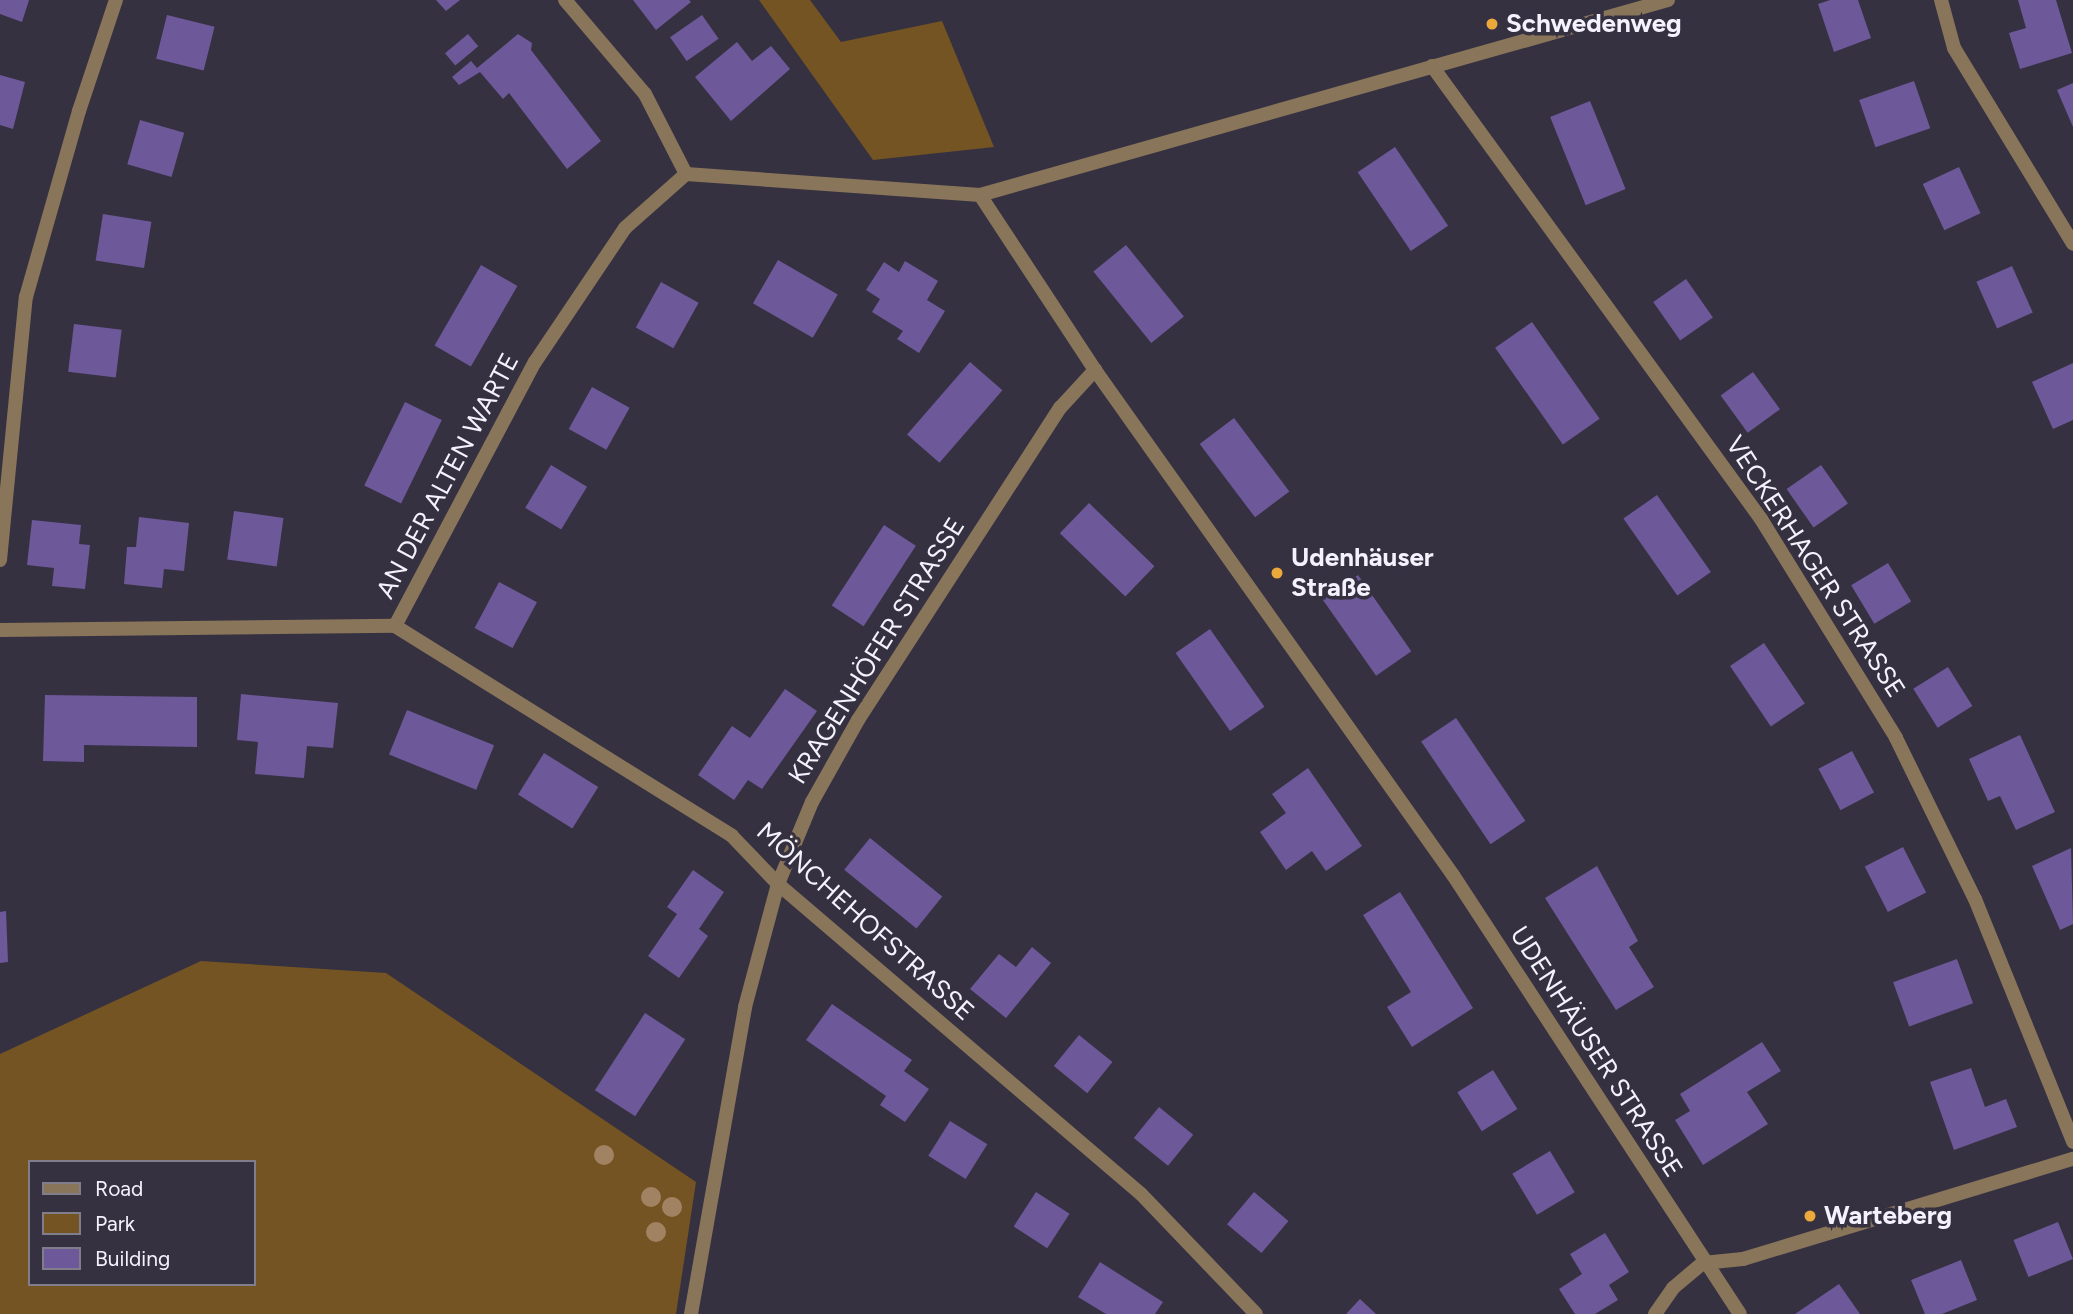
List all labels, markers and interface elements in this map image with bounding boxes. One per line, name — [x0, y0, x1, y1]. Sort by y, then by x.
place label: Schwedenweg — [1506, 8, 1682, 40]
marker: Schwedenweg — [1484, 16, 1500, 32]
street label: AN DER ALTEN WARTE — [370, 348, 526, 604]
street label: VECKERHAGER STRASSE — [1719, 430, 1911, 704]
street label: KRAGENHÖFER STRASSE — [782, 512, 972, 790]
place label: Udenhäuser Straße — [1291, 542, 1434, 604]
marker: Udenhäuser Straße — [1269, 565, 1285, 581]
street label: MÖNCHEHOFSTRASSE — [750, 816, 980, 1028]
street label: UDENHÄUSER STRASSE — [1503, 921, 1689, 1183]
legend — [28, 1160, 256, 1286]
text: Road — [95, 1176, 143, 1201]
place label: Warteberg — [1824, 1200, 1952, 1232]
marker: Warteberg — [1802, 1208, 1818, 1224]
text: Park — [95, 1211, 135, 1236]
text: Building — [95, 1246, 170, 1271]

